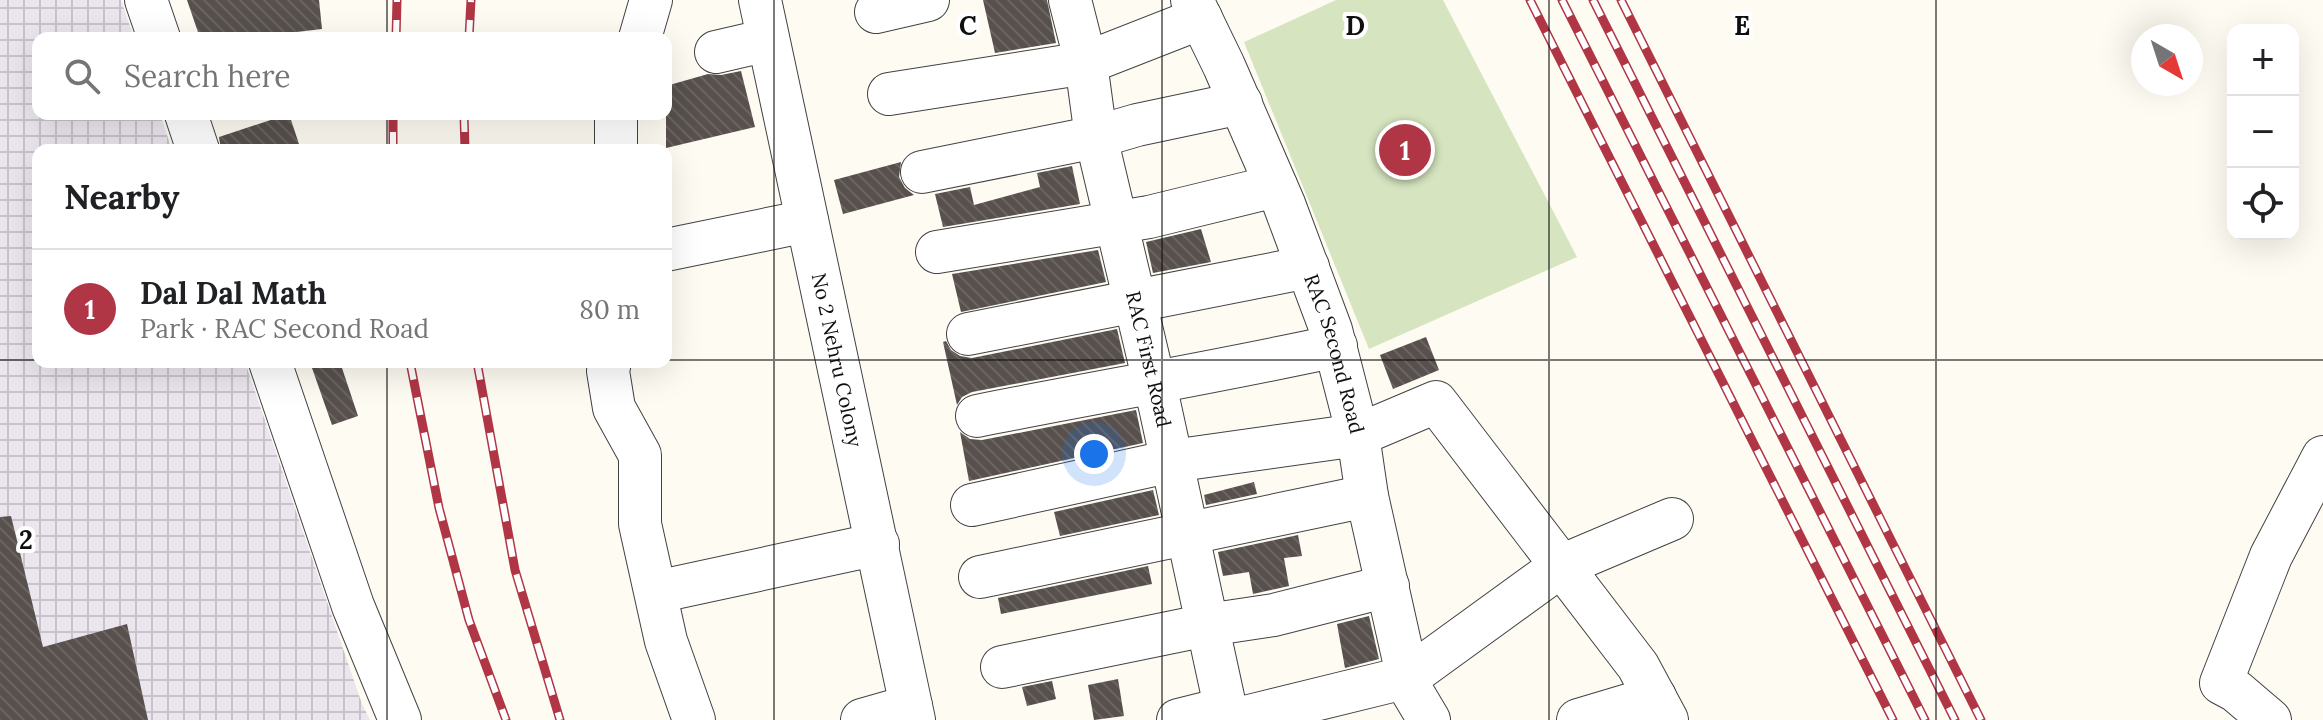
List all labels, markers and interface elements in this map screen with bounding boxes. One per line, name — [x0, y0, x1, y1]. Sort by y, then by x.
text: C — [959, 9, 977, 42]
text: D — [1345, 9, 1365, 42]
text: E — [1734, 9, 1750, 42]
north arrow — [2131, 24, 2203, 96]
map controls — [2227, 24, 2299, 240]
button: + — [2227, 24, 2299, 96]
search box — [32, 32, 672, 120]
icon: search — [60, 54, 104, 98]
text: Search here — [124, 57, 291, 95]
button: − — [2227, 96, 2299, 168]
pin: 1 — [1379, 120, 1431, 180]
button: locate — [2227, 168, 2299, 240]
text: Nearby — [64, 175, 180, 218]
street label: No 2 Nehru Colony — [807, 270, 868, 449]
street label: RAC Second Road — [1299, 270, 1370, 436]
text: Dal Dal Math — [140, 274, 327, 312]
street label: RAC First Road — [1121, 289, 1177, 430]
text: 1 — [85, 293, 95, 326]
text: 80 m — [579, 293, 640, 326]
text: Park · RAC Second Road — [140, 312, 429, 345]
your location — [1074, 434, 1114, 474]
text: 2 — [19, 523, 33, 556]

